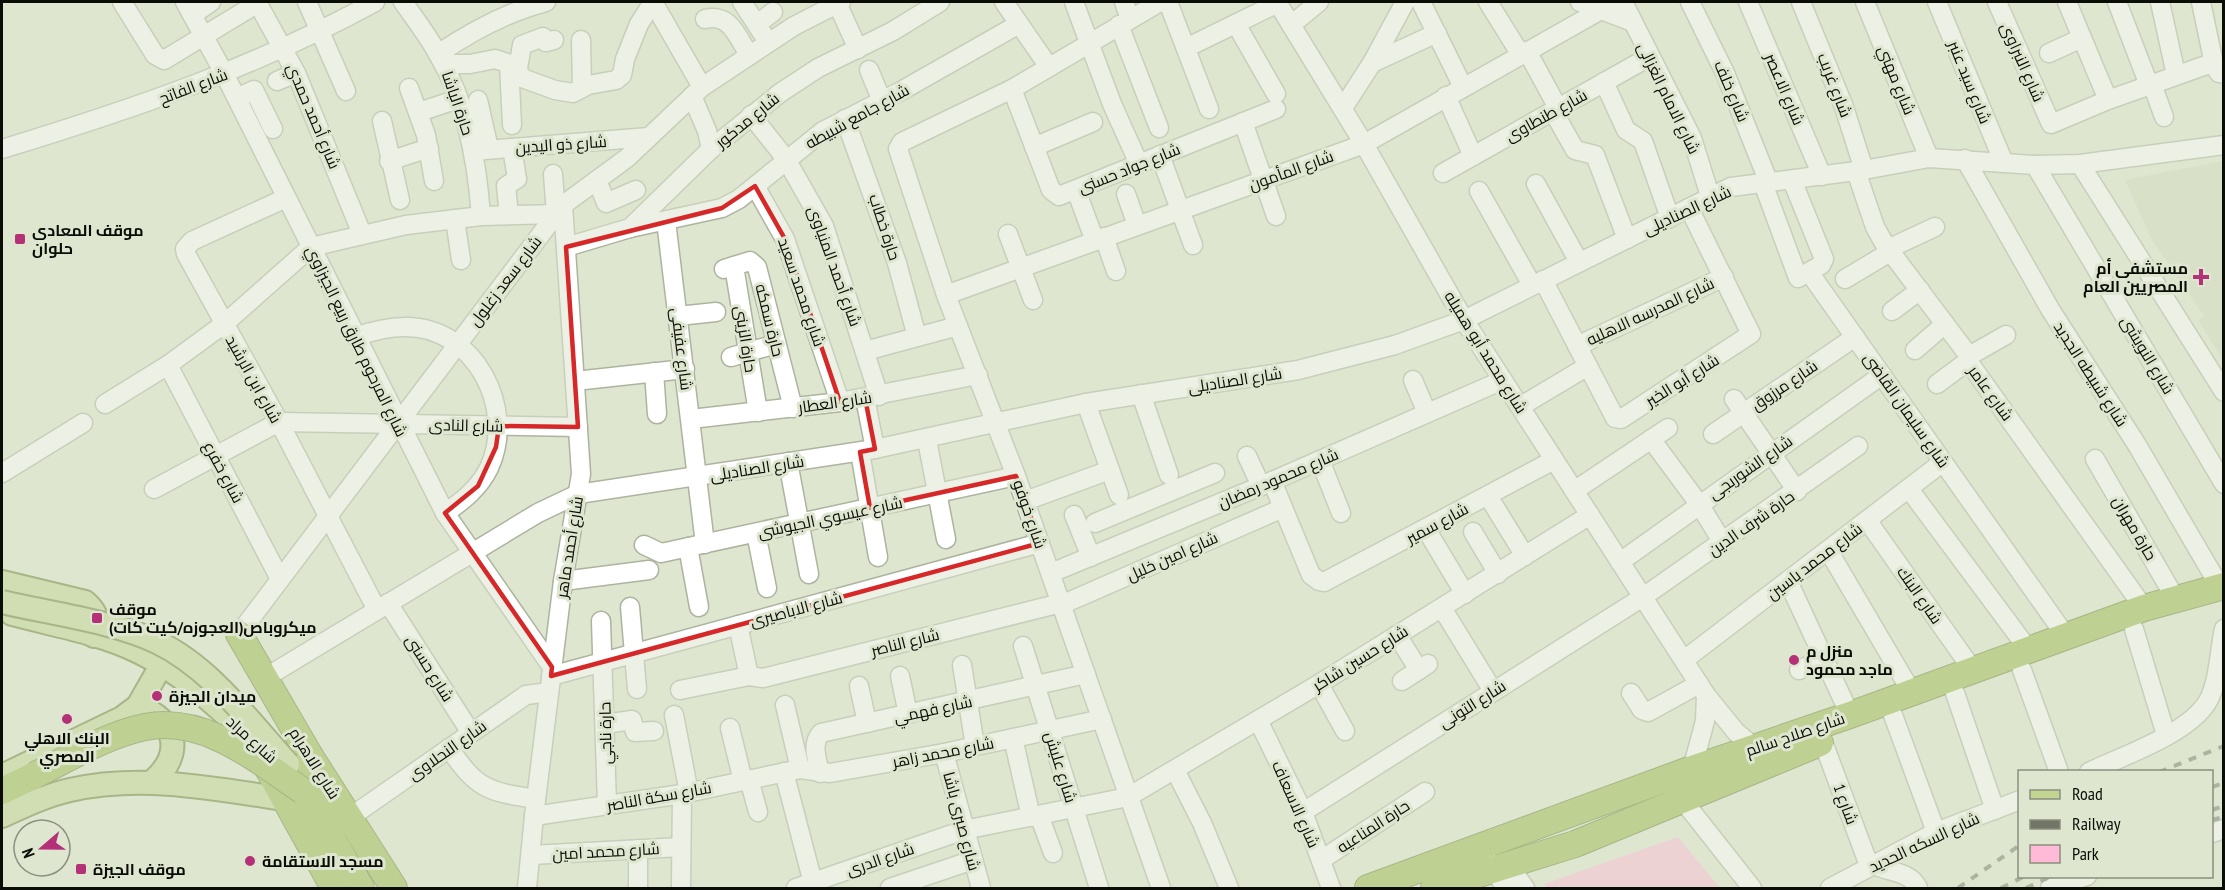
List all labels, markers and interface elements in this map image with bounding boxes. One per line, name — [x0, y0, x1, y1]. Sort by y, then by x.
street label: شارع النبراوى — [1995, 19, 2049, 106]
street label: شارع سيد عنبر — [1942, 37, 1996, 127]
street label: شارع الامام الغزالى — [1632, 39, 1705, 158]
street label: شارع مهني — [1870, 42, 1920, 119]
street label: شارع الاعصر — [1759, 49, 1809, 129]
street label: شارع غريب — [1812, 50, 1856, 121]
street label: شارع خلف — [1708, 57, 1754, 126]
street label: شارع أحمد حمدي — [279, 60, 345, 173]
street label: شارع الفاتح — [156, 64, 231, 110]
street label: حارة الباشا — [438, 68, 478, 138]
street label: شارع جامع شبيطه — [802, 79, 913, 155]
street label: شارع طنطاوى — [1501, 84, 1592, 147]
street label: شارع مدكور — [710, 88, 784, 154]
street label: شارع ذو اليدين — [515, 131, 608, 159]
street label: شارع جواد حسنى — [1075, 138, 1184, 199]
street label: شارع المأمون — [1246, 145, 1337, 196]
street label: شارع الصناديلى — [1640, 181, 1735, 241]
street label: حارة خطاب — [865, 191, 905, 263]
street label: شارع أحمد المنياوى — [802, 203, 866, 330]
place label: موقف المعادى حلوان — [32, 220, 144, 258]
marker: موقف المعادى حلوان — [13, 232, 27, 246]
street label: شارع سعد زغلول — [464, 232, 547, 331]
street label: شارع محمد سعيد — [772, 235, 830, 350]
street label: شارع المرحوم طارق ربيع الجيزاوي — [298, 242, 412, 442]
place label: مستشفى أم المصريين العام — [2083, 258, 2188, 298]
marker: مستشفى أم المصريين العام — [2192, 268, 2210, 286]
street label: شارع المدرسه الاهليه — [1583, 273, 1718, 351]
street label: حارة سمكه — [751, 282, 789, 358]
street label: شارع محمد أبو هميله — [1439, 287, 1532, 418]
street label: حارة الزينى — [730, 304, 761, 374]
street label: شارع عفيفى — [665, 307, 697, 392]
street label: شارع النويشى — [2115, 312, 2179, 399]
street label: شارع شبيطه الجديد — [2048, 318, 2132, 431]
street label: شارع ابن الرشيد — [220, 331, 286, 427]
street label: شارع أبو الخير — [1640, 349, 1724, 413]
street label: شارع سليمان القاضى — [1858, 349, 1954, 473]
street label: شارع مرزوق — [1747, 355, 1822, 416]
street label: شارع عامر — [1962, 361, 2018, 426]
street label: شارع الصناديلى — [1187, 363, 1284, 399]
street label: شارع العطار — [796, 387, 873, 419]
street label: شارع النادى — [429, 414, 503, 438]
street label: شارع الشوربجى — [1704, 431, 1797, 505]
street label: شارع خفرع — [198, 438, 249, 507]
street label: شارع محمود رمضان — [1215, 444, 1342, 514]
street label: شارع الصناديلى — [709, 451, 806, 487]
street label: شارع خوفو — [1007, 477, 1051, 552]
street label: حارة شرف الدين — [1704, 486, 1799, 561]
street label: شارع عيسوي الجيوشى — [756, 492, 905, 546]
street label: حارة مهران — [2108, 492, 2161, 564]
street label: شارع أحمد ماهر — [551, 495, 589, 601]
street label: شارع سمير — [1401, 498, 1473, 550]
street label: شارع محمد ياسين — [1762, 518, 1867, 605]
street label: شارع امين خليل — [1123, 527, 1222, 587]
street label: شارع البنك — [1891, 562, 1947, 629]
street label: شارع الاباصيرى — [748, 587, 845, 633]
place label: موقف ميكروباص(العجوزه/كيت كات) — [109, 599, 317, 637]
marker: موقف ميكروباص(العجوزه/كيت كات) — [90, 611, 104, 625]
street label: شارع حسين شاكر — [1308, 621, 1413, 698]
street label: شارع الناصر — [868, 624, 942, 662]
street label: شارع حسنى — [400, 631, 458, 706]
place label: منزل م ماجد محمود — [1806, 641, 1893, 679]
marker: منزل م ماجد محمود — [1787, 653, 1801, 667]
street label: شارع التونى — [1435, 676, 1510, 734]
place label: ميدان الجيزة — [169, 686, 256, 706]
marker: ميدان الجيزة — [150, 689, 164, 703]
street label: شارع فهمي — [892, 691, 975, 731]
street label: حارة ناجي — [594, 701, 620, 764]
street label: شارع صلاح سالم — [1743, 708, 1848, 762]
street label: شارع مراد — [221, 711, 282, 768]
marker: البنك الاهلي المصري — [60, 712, 74, 726]
street label: شارع النحلاوى — [404, 716, 491, 786]
street label: شارع الاهرام — [283, 723, 345, 804]
place label: البنك الاهلي المصري — [24, 728, 110, 769]
street label: شارع عليش — [1039, 729, 1081, 806]
street label: شارع محمد زاهر — [890, 732, 996, 774]
street label: شارع الاسعاف — [1266, 757, 1324, 852]
street label: شارع صبرى باشا — [937, 769, 985, 873]
legend — [2018, 770, 2213, 878]
street label: شارع سكة الناصر — [604, 777, 713, 817]
street label: شارع 1 — [1828, 781, 1863, 828]
text: Road — [2072, 782, 2103, 805]
street label: حارة المناعيه — [1333, 795, 1413, 857]
street label: شارع السكه الحديد — [1866, 808, 1983, 878]
text: Railway — [2072, 812, 2121, 835]
north arrow — [12, 818, 72, 878]
street label: شارع محمد امين — [552, 838, 660, 866]
street label: شارع الدرى — [844, 838, 917, 882]
text: Park — [2072, 842, 2099, 865]
text: N — [17, 846, 39, 861]
place label: مسجد الاستقامة — [262, 851, 384, 871]
marker: مسجد الاستقامة — [243, 854, 257, 868]
place label: موقف الجيزة — [93, 859, 186, 879]
marker: موقف الجيزة — [74, 862, 88, 876]

